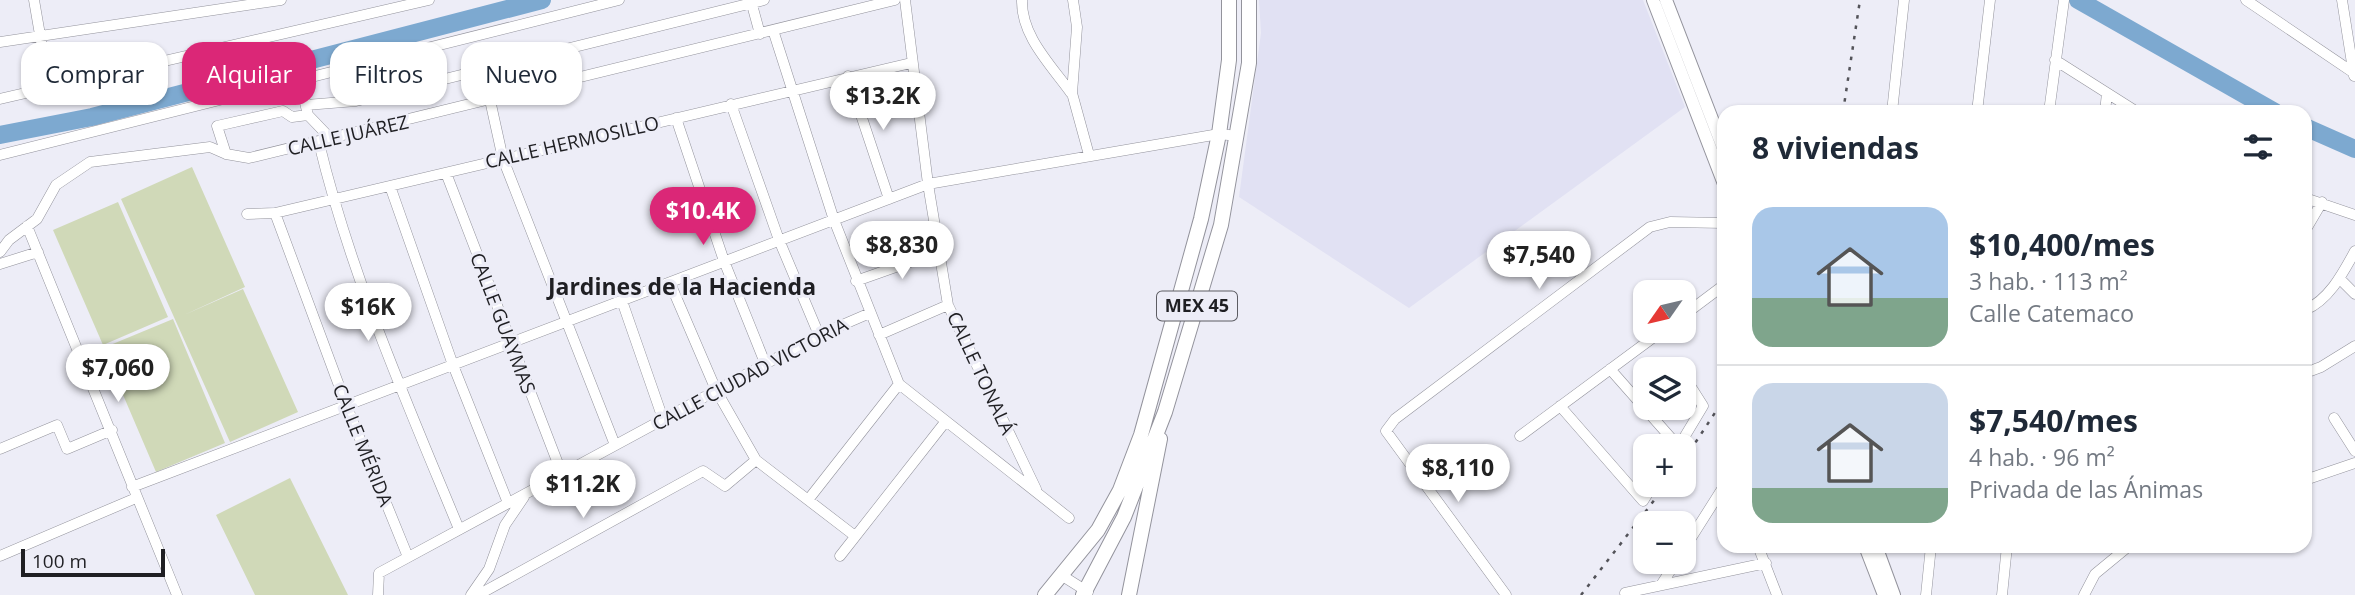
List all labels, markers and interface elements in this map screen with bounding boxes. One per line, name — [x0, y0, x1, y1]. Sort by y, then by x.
chip: Comprar — [21, 42, 168, 105]
chip: Alquilar — [182, 42, 316, 105]
chip: Filtros — [330, 42, 447, 105]
chip: Nuevo — [461, 42, 582, 105]
pin: $13.2K — [826, 72, 940, 132]
text: $13.2K — [846, 79, 920, 111]
street label: CALLE JUÁREZ — [285, 108, 411, 162]
street label: CALLE HERMOSILLO — [482, 109, 662, 175]
text: 8 viviendas — [1752, 127, 1919, 168]
icon: filters — [2239, 128, 2277, 166]
pin: $10.4K — [646, 188, 760, 247]
text: $10.4K — [666, 194, 740, 226]
pin: $8,830 — [845, 222, 959, 281]
text: $10,400/mes — [1969, 224, 2155, 265]
text: $8,830 — [866, 228, 938, 260]
pin: $7,540 — [1482, 232, 1596, 291]
icon: home — [1808, 235, 1892, 319]
text: $7,540 — [1503, 238, 1575, 270]
street label: CALLE GUAYMAS — [464, 249, 542, 397]
text: 3 hab. · 113 m² — [1969, 265, 2128, 297]
district label: Jardines de la Hacienda — [546, 270, 816, 302]
north arrow — [1633, 280, 1696, 343]
map controls — [1633, 280, 1696, 574]
pin: $16K — [327, 284, 409, 343]
text: $16K — [341, 290, 395, 322]
road number: MEX 45 — [1157, 292, 1237, 320]
text: Calle Catemaco — [1969, 297, 2134, 329]
street label: CALLE TONALÁ — [941, 307, 1021, 439]
street label: CALLE CIUDAD VICTORIA — [648, 311, 852, 437]
pin: $7,060 — [61, 344, 175, 404]
text: $7,060 — [82, 351, 154, 383]
button: layers — [1633, 357, 1696, 420]
street label: CALLE MÉRIDA — [327, 380, 399, 510]
text: $7,540/mes — [1969, 400, 2138, 441]
icon: home — [1808, 411, 1892, 495]
button: + — [1633, 434, 1696, 497]
text: 4 hab. · 96 m² — [1969, 441, 2115, 473]
pin: $8,110 — [1401, 444, 1515, 504]
text: $8,110 — [1422, 451, 1494, 483]
pin: $11.2K — [526, 461, 640, 520]
text: $11.2K — [546, 467, 620, 499]
text: Privada de las Ánimas — [1969, 473, 2203, 505]
button: − — [1633, 511, 1696, 574]
scale bar — [21, 546, 164, 578]
text: 100 m — [32, 548, 87, 574]

